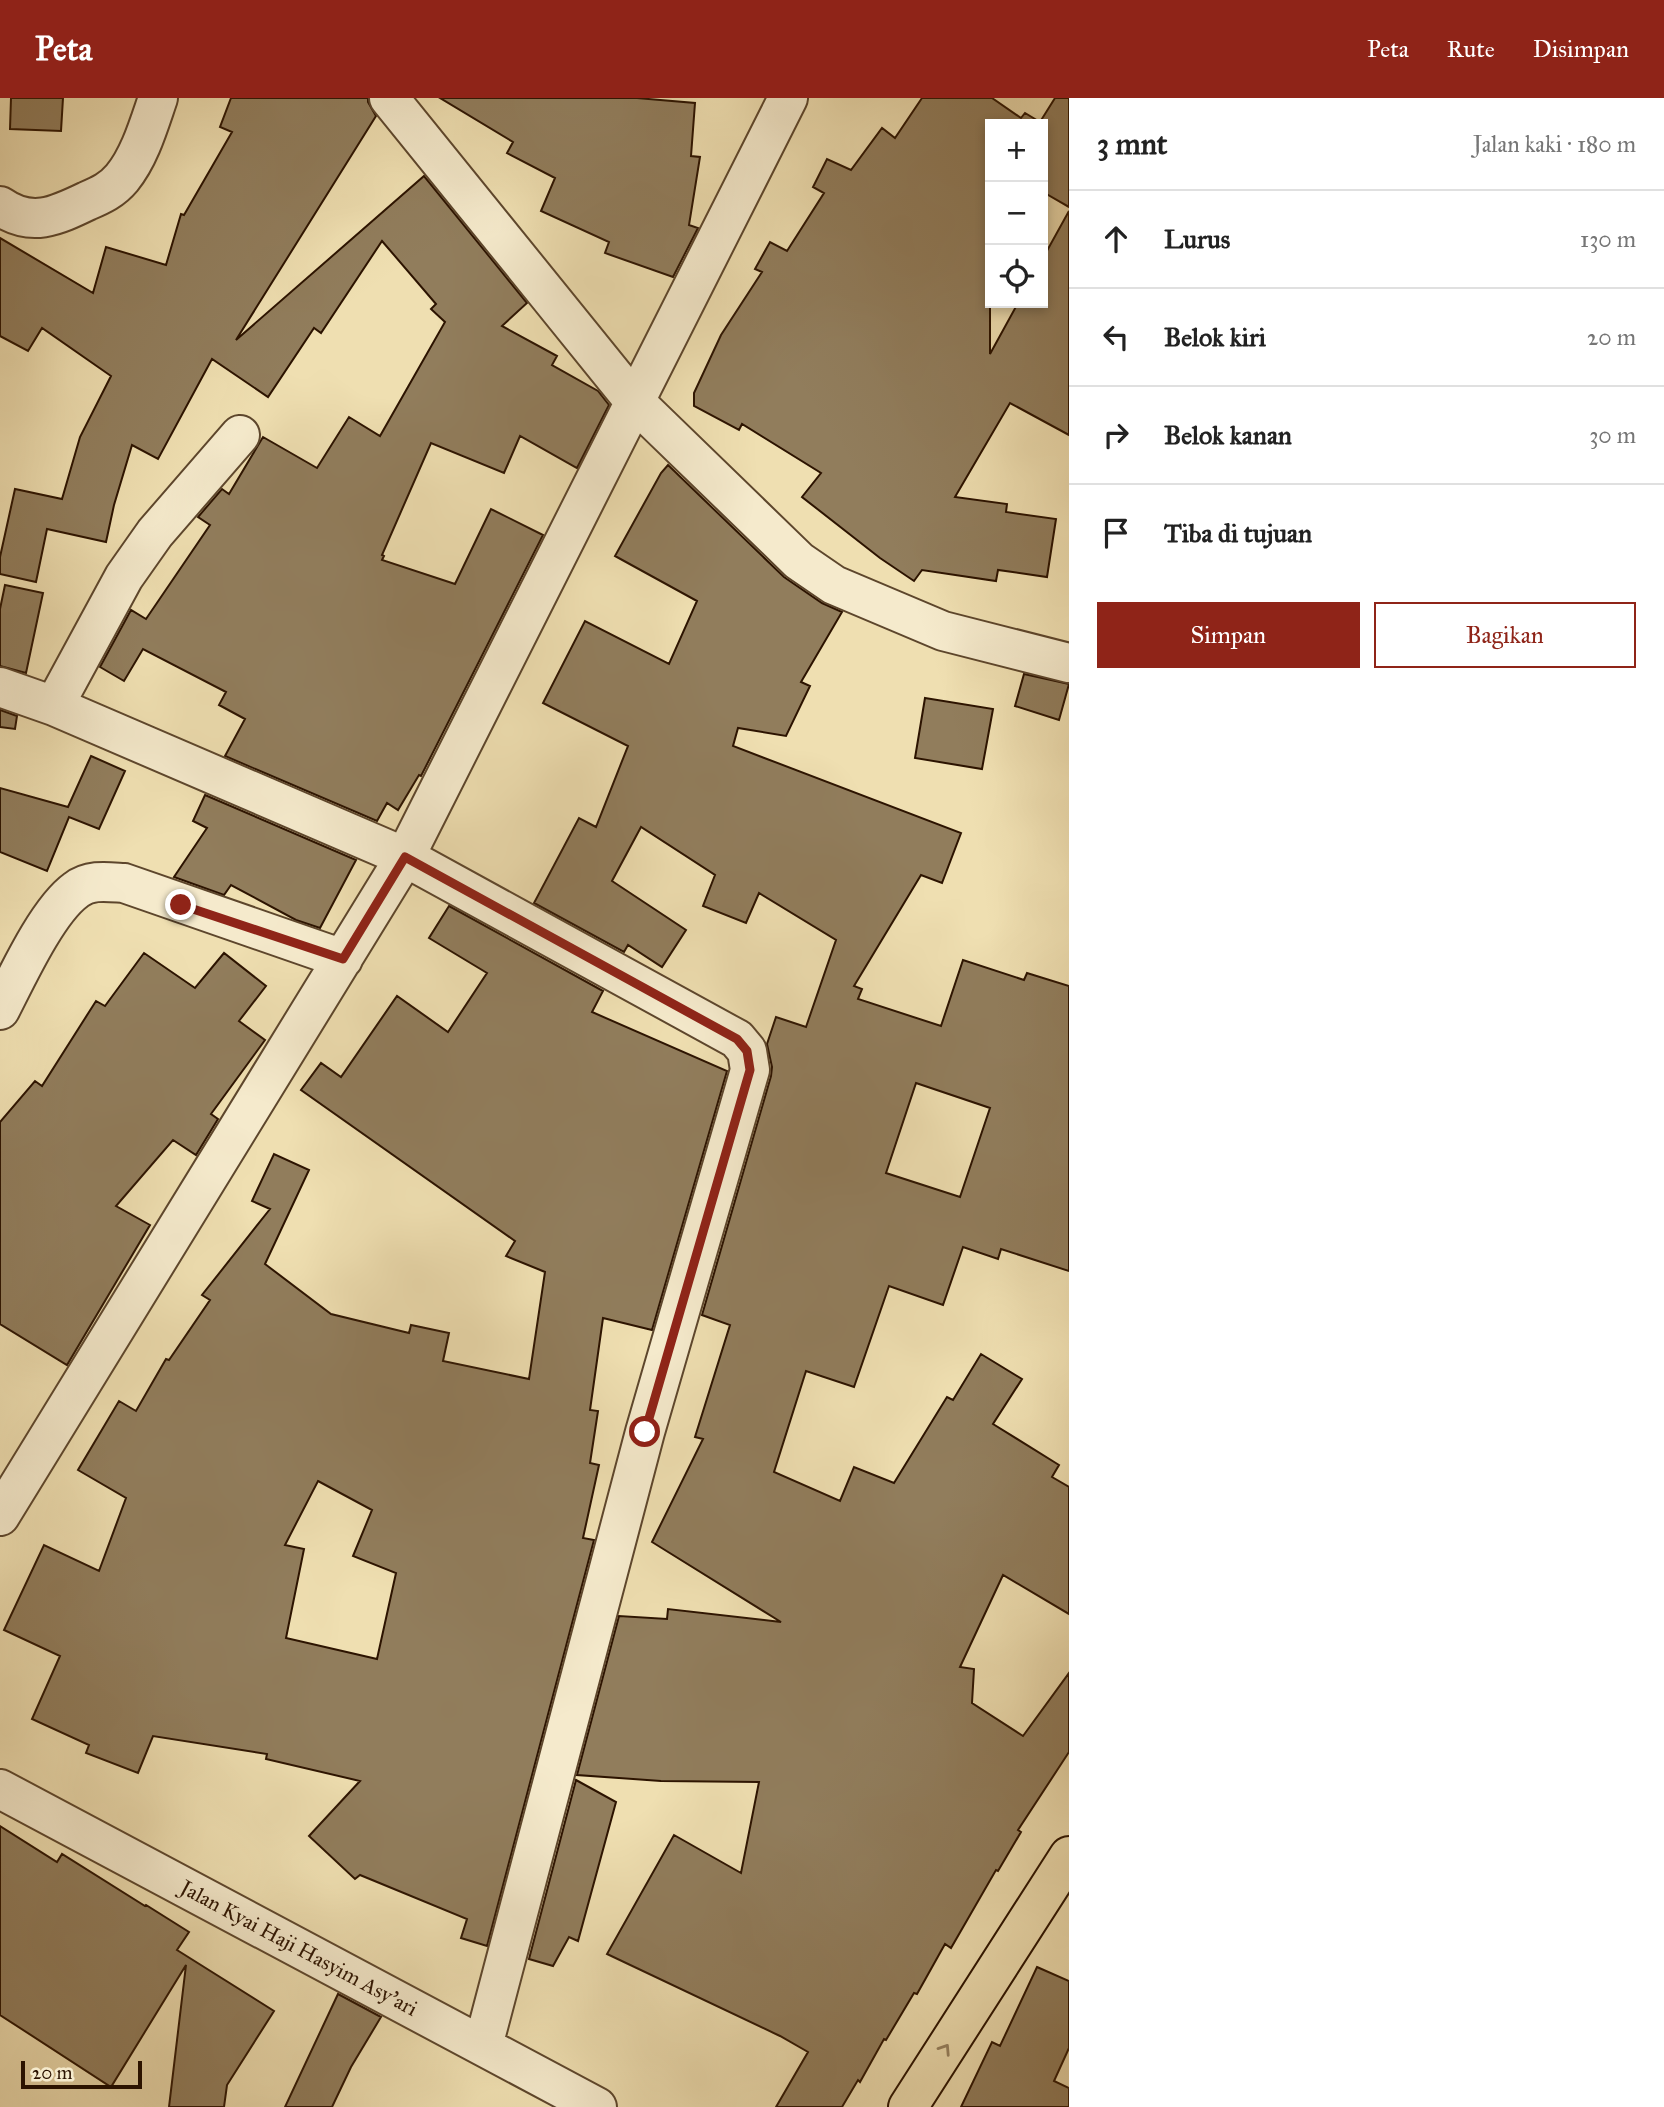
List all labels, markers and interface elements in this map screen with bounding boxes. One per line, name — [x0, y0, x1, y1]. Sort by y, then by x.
text: Peta — [35, 29, 92, 69]
text: Peta — [1367, 34, 1409, 64]
text: Rute — [1447, 34, 1495, 64]
text: Disimpan — [1533, 34, 1629, 64]
map controls — [985, 119, 1048, 308]
button: + — [985, 119, 1048, 182]
text: 3 mnt — [1097, 126, 1167, 162]
text: Jalan kaki · 180 m — [1473, 130, 1636, 158]
button: − — [985, 182, 1048, 245]
icon: ahead — [1097, 220, 1135, 258]
text: Lurus — [1164, 223, 1230, 255]
text: 130 m — [1580, 225, 1636, 253]
button: locate — [985, 245, 1048, 308]
icon: left — [1097, 318, 1135, 356]
text: Belok kiri — [1164, 321, 1266, 353]
text: 20 m — [1587, 323, 1636, 351]
icon: right — [1097, 416, 1135, 454]
text: Belok kanan — [1164, 419, 1292, 451]
text: 30 m — [1589, 421, 1636, 449]
icon: arrive — [1097, 514, 1135, 552]
text: Tiba di tujuan — [1164, 517, 1312, 549]
button: Simpan — [1097, 602, 1360, 668]
button: Bagikan — [1374, 602, 1636, 668]
route end — [165, 889, 196, 920]
route start — [629, 1416, 660, 1447]
street label: Jalan Kyai Haji Hasyim Asy'ari — [174, 1873, 422, 2022]
one-way arrow — [937, 2044, 950, 2057]
scale bar — [21, 2058, 142, 2090]
text: 20 m — [32, 2061, 73, 2084]

